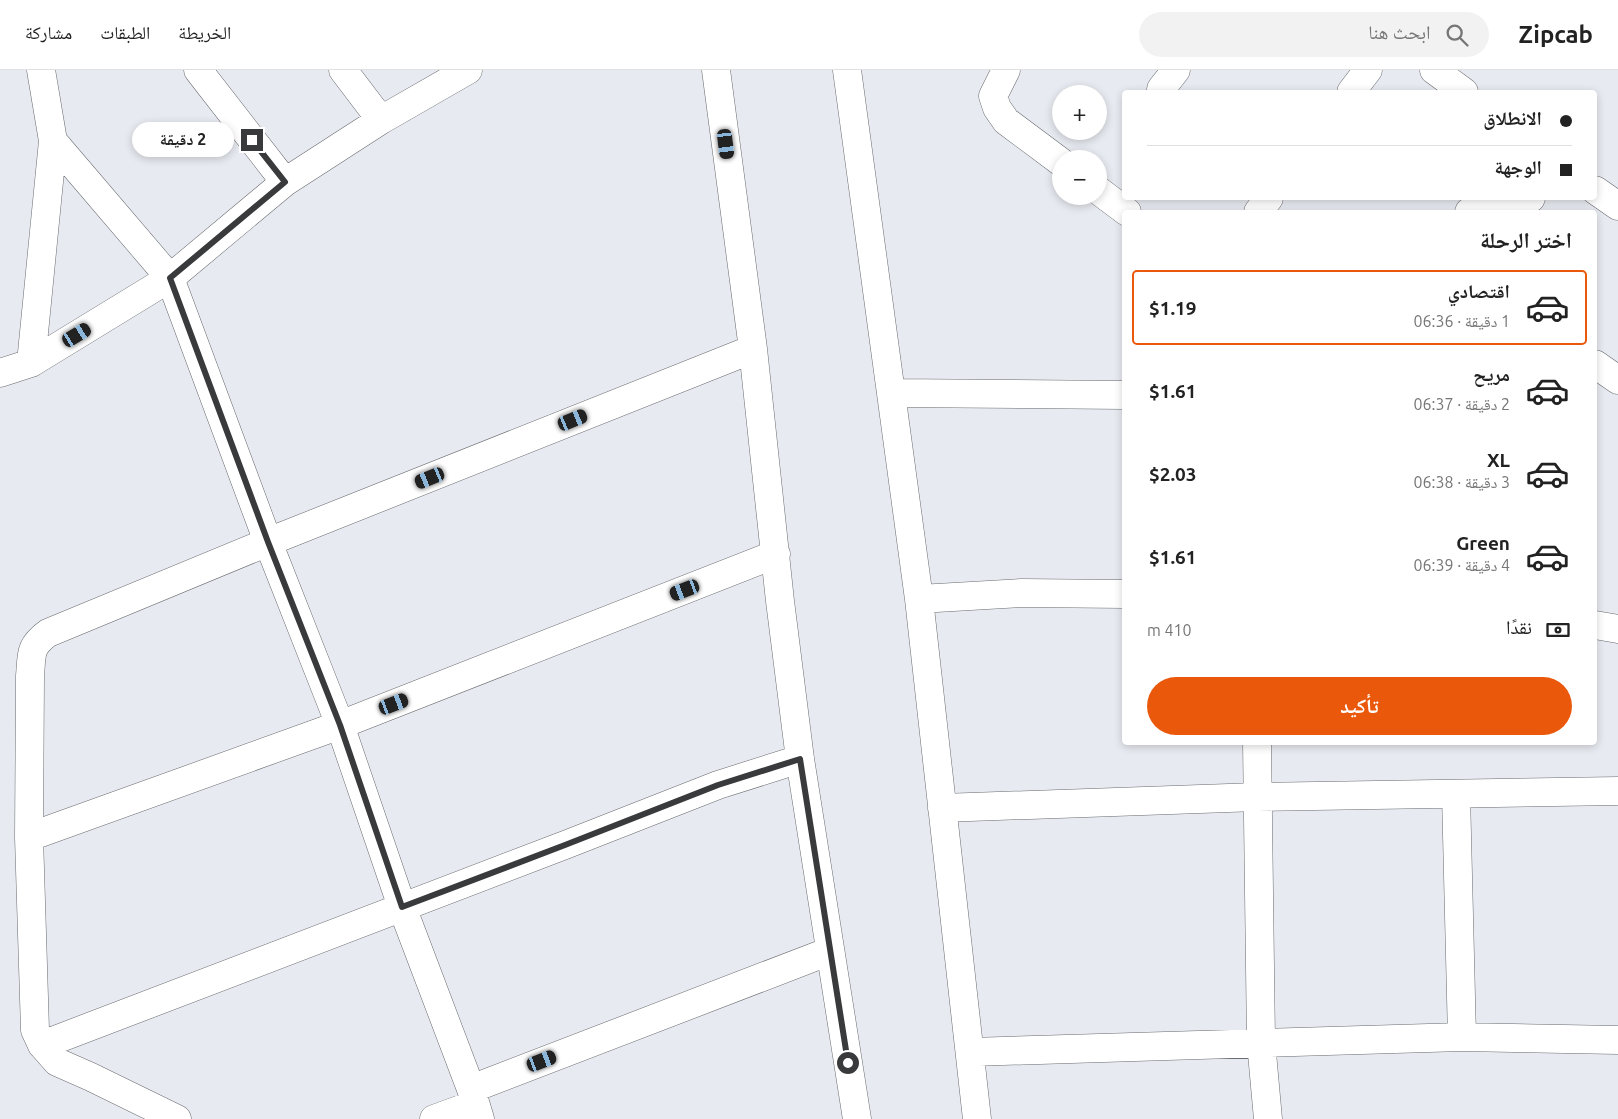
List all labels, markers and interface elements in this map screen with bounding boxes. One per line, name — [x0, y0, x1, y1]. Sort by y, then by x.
search box — [1139, 12, 1489, 57]
text: ابحث هنا — [1368, 21, 1431, 43]
icon: search — [1443, 21, 1471, 49]
text: Zipcab — [1519, 21, 1593, 48]
text: مشاركة — [25, 22, 72, 42]
text: الطبقات — [100, 22, 150, 42]
text: الخريطة — [178, 22, 231, 42]
map controls — [1052, 85, 1107, 205]
button: + — [1052, 85, 1107, 140]
text: الانطلاق — [1483, 107, 1542, 129]
callout: 2 دقيقة — [132, 122, 234, 158]
car — [716, 128, 735, 160]
route end — [241, 129, 263, 151]
text: 2 دقيقة — [160, 130, 206, 148]
button: − — [1052, 150, 1107, 205]
text: الوجهة — [1494, 156, 1542, 178]
text: اختر الرحلة — [1480, 227, 1572, 252]
text: اقتصادي — [1448, 280, 1510, 302]
icon: car — [1525, 285, 1570, 330]
text: $1.19 — [1149, 297, 1197, 319]
text: 1 دقيقة · 06:36 — [1413, 312, 1510, 330]
car — [60, 321, 93, 349]
text: مريح — [1473, 363, 1510, 385]
icon: car — [1525, 368, 1570, 413]
text: $1.61 — [1149, 380, 1197, 402]
text: 2 دقيقة · 06:37 — [1413, 395, 1510, 413]
car — [556, 407, 589, 433]
text: XL — [1487, 449, 1510, 471]
icon: car — [1525, 451, 1570, 496]
text: $2.03 — [1149, 463, 1197, 485]
car — [413, 465, 446, 491]
text: 3 دقيقة · 06:38 — [1413, 473, 1510, 491]
text: Green — [1456, 532, 1510, 554]
icon: car — [1525, 534, 1570, 579]
text: $1.61 — [1149, 546, 1197, 568]
text: 4 دقيقة · 06:39 — [1413, 556, 1510, 574]
car — [668, 578, 701, 602]
text: نقدًا — [1506, 616, 1532, 638]
icon: cash — [1544, 616, 1572, 644]
text: 410 m — [1147, 621, 1192, 639]
button: تأكيد — [1147, 677, 1572, 735]
car — [377, 692, 410, 716]
car — [525, 1049, 558, 1073]
route start — [837, 1052, 859, 1074]

